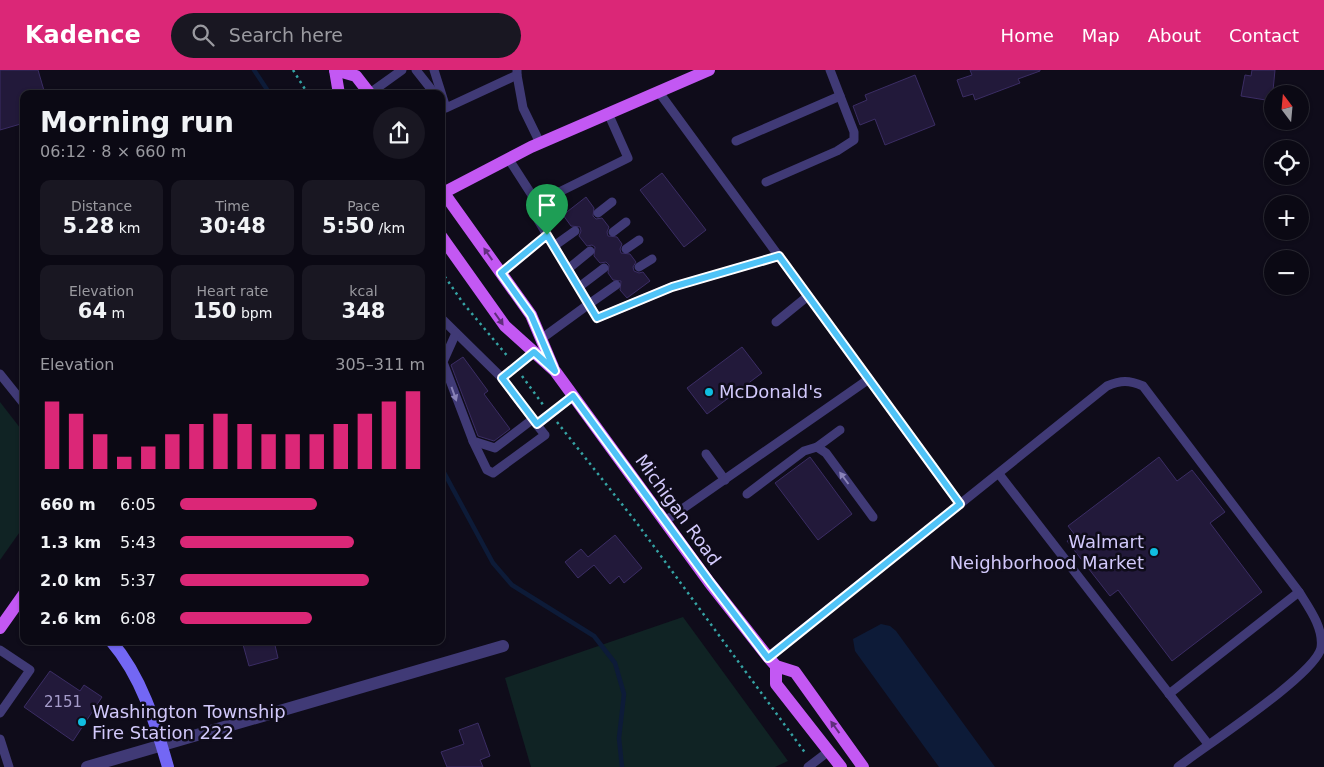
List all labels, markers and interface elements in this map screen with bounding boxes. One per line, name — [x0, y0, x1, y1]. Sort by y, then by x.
search box — [171, 13, 521, 58]
text: Kadence — [25, 21, 141, 49]
icon: search — [189, 21, 217, 49]
text: Search here — [229, 24, 343, 46]
text: Home — [1001, 25, 1054, 46]
text: Map — [1082, 25, 1120, 46]
text: About — [1148, 25, 1201, 46]
text: Contact — [1229, 25, 1299, 46]
north arrow — [1264, 85, 1309, 130]
map controls — [1264, 85, 1309, 295]
text: Morning run — [40, 106, 234, 139]
button: share — [373, 107, 425, 159]
button: locate — [1264, 140, 1309, 185]
text: 06:12 · 8 × 660 m — [40, 142, 186, 161]
pin — [526, 184, 568, 235]
icon: arrive — [533, 191, 561, 219]
button: + — [1264, 195, 1309, 240]
text: Distance — [71, 198, 132, 214]
text: Time — [215, 198, 250, 214]
text: Pace — [347, 198, 380, 214]
text: 5.28 — [62, 214, 114, 238]
text: 30:48 — [199, 214, 266, 238]
text: 5:50 — [322, 214, 374, 238]
text: km — [114, 220, 141, 236]
text: /km — [374, 220, 405, 236]
one-way arrow — [482, 248, 493, 261]
button: − — [1264, 250, 1309, 295]
text: Elevation — [69, 283, 134, 299]
text: Heart rate — [197, 283, 268, 299]
text: kcal — [349, 283, 378, 299]
text: 64 — [78, 299, 107, 323]
text: 150 — [193, 299, 236, 323]
text: 348 — [342, 299, 385, 323]
text: m — [107, 305, 125, 321]
text: bpm — [236, 305, 272, 321]
one-way arrow — [494, 312, 505, 325]
text: Elevation — [40, 355, 114, 374]
text: 305–311 m — [335, 355, 425, 374]
place label: McDonald's — [719, 381, 823, 402]
marker: McDonald's — [703, 386, 715, 398]
one-way arrow — [451, 387, 458, 402]
street label: Michigan Road — [631, 450, 726, 569]
one-way arrow — [839, 471, 849, 485]
text: 660 m — [40, 495, 96, 514]
text: 6:05 — [120, 495, 156, 514]
place label: Walmart Neighborhood Market — [950, 531, 1144, 573]
text: 1.3 km — [40, 533, 101, 552]
text: 5:43 — [120, 533, 156, 552]
marker: Walmart Neighborhood Market — [1148, 546, 1160, 558]
text: 2.0 km — [40, 571, 101, 590]
text: 5:37 — [120, 571, 156, 590]
text: 2.6 km — [40, 609, 101, 628]
text: 6:08 — [120, 609, 156, 628]
house number: 2151 — [44, 693, 82, 711]
place label: Washington Township Fire Station 222 — [92, 701, 286, 743]
marker: Washington Township Fire Station 222 — [76, 716, 88, 728]
one-way arrow — [830, 720, 840, 734]

